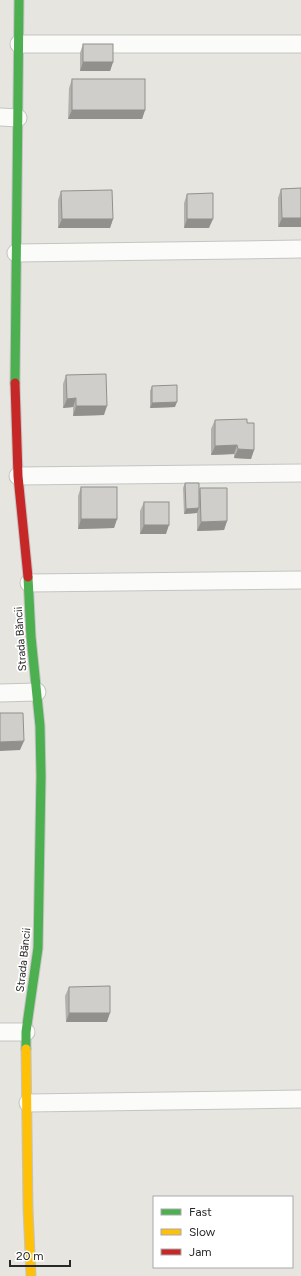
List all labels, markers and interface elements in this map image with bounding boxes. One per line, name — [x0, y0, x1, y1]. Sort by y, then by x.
street label: Strada Băncii — [12, 606, 29, 672]
street label: Strada Băncii — [14, 927, 33, 993]
legend — [153, 1196, 293, 1268]
text: Fast — [189, 1205, 212, 1219]
text: Slow — [189, 1225, 216, 1239]
scale bar — [10, 1242, 70, 1268]
text: Jam — [189, 1245, 212, 1259]
text: 20 m — [16, 1249, 44, 1263]

